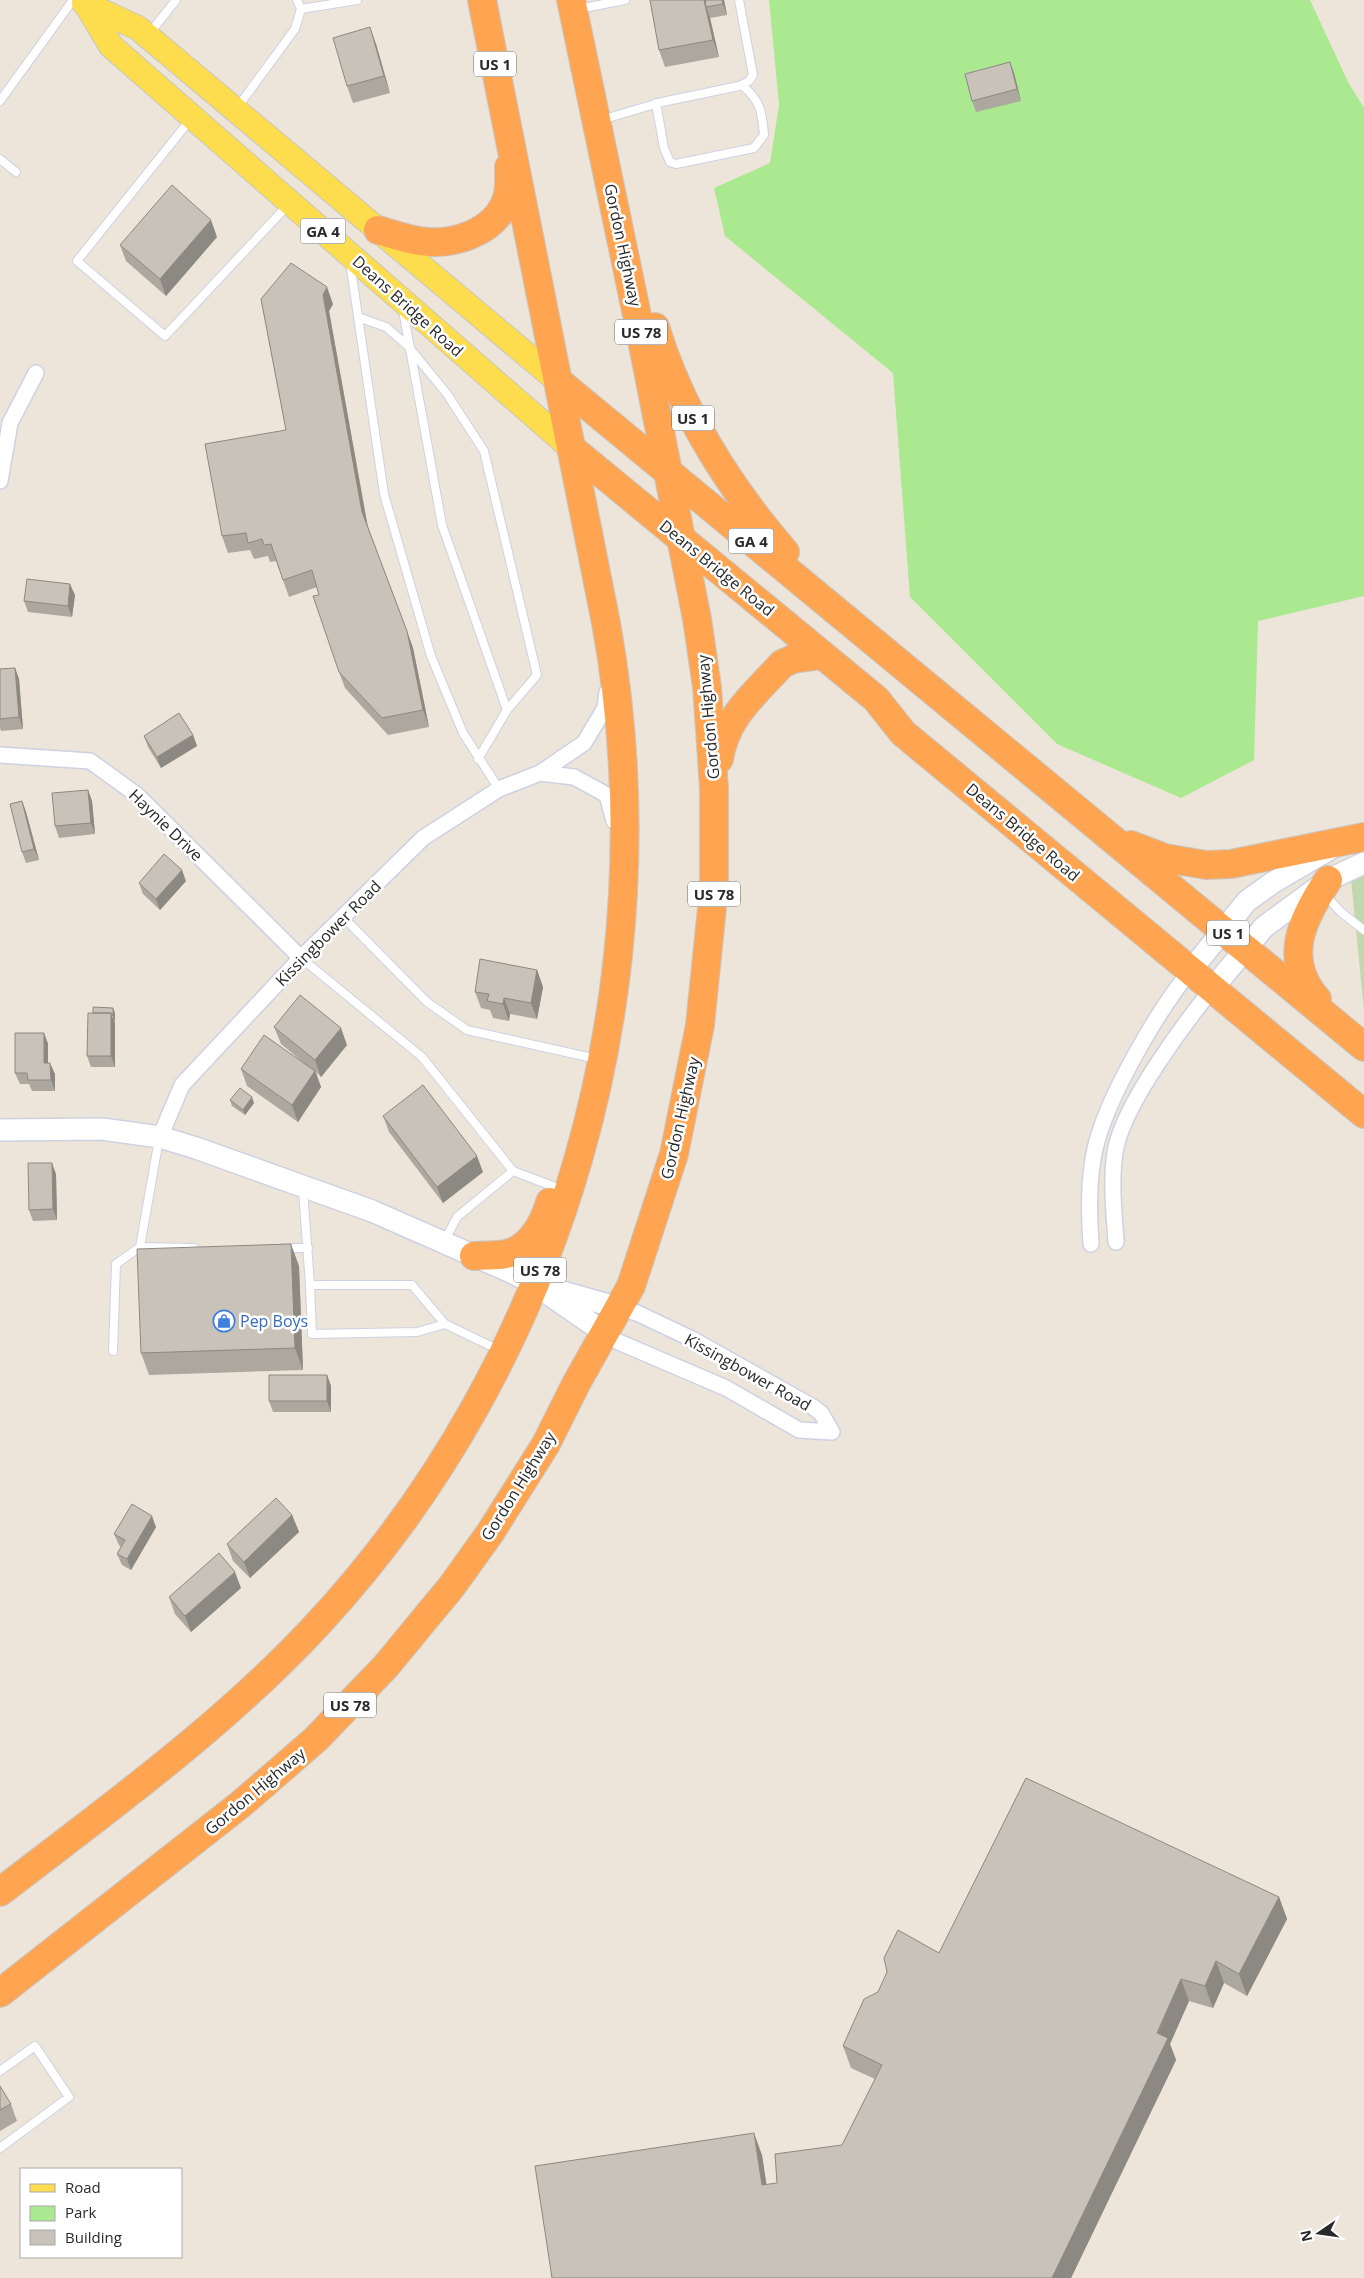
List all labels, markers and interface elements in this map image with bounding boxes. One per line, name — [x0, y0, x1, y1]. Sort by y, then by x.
road number: US 1 — [474, 52, 516, 76]
street label: Gordon Highway — [599, 182, 647, 309]
road number: GA 4 — [300, 218, 346, 244]
street label: Deans Bridge Road — [348, 250, 468, 362]
road number: US 78 — [615, 320, 667, 344]
road number: US 1 — [672, 406, 714, 430]
street label: Deans Bridge Road — [655, 515, 779, 621]
road number: GA 4 — [728, 528, 774, 554]
street label: Gordon Highway — [692, 653, 724, 780]
street label: Deans Bridge Road — [962, 778, 1084, 886]
street label: Haynie Drive — [124, 784, 208, 866]
street label: Kissingbower Road — [270, 875, 386, 991]
road number: US 78 — [688, 882, 740, 906]
road number: US 1 — [1207, 920, 1249, 946]
street label: Gordon Highway — [655, 1054, 705, 1181]
road number: US 78 — [514, 1258, 566, 1282]
shop icon: Pep Boys — [212, 1309, 236, 1333]
place label: Pep Boys — [240, 1310, 308, 1332]
street label: Kissingbower Road — [681, 1328, 815, 1416]
street label: Gordon Highway — [476, 1426, 561, 1545]
road number: US 78 — [324, 1692, 376, 1718]
street label: Gordon Highway — [200, 1742, 311, 1840]
legend — [20, 2168, 182, 2258]
text: Road — [65, 2177, 101, 2197]
text: Park — [65, 2202, 96, 2222]
north arrow — [1294, 2208, 1344, 2258]
text: Building — [65, 2227, 122, 2247]
text: N — [1295, 2228, 1316, 2244]

